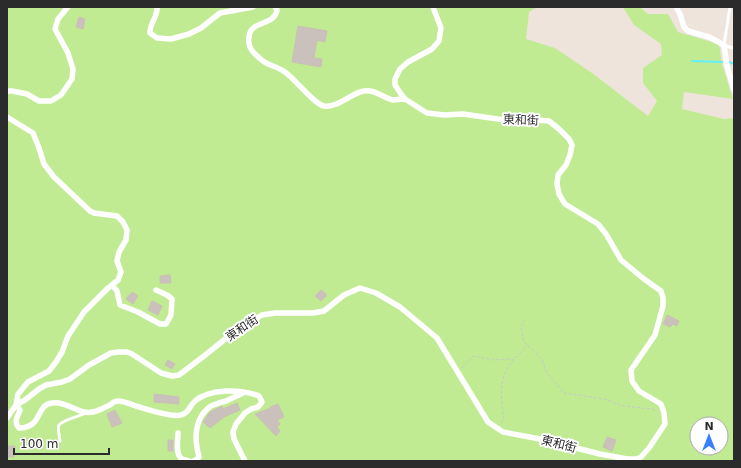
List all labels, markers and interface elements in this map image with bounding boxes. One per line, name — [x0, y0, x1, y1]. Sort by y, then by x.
street label: 東和街 — [503, 112, 539, 128]
street label: 東和街 — [223, 312, 261, 344]
north arrow — [689, 416, 729, 456]
text: N — [704, 420, 714, 433]
scale bar — [14, 430, 109, 456]
street label: 東和街 — [540, 433, 578, 455]
text: 100 m — [20, 437, 58, 451]

